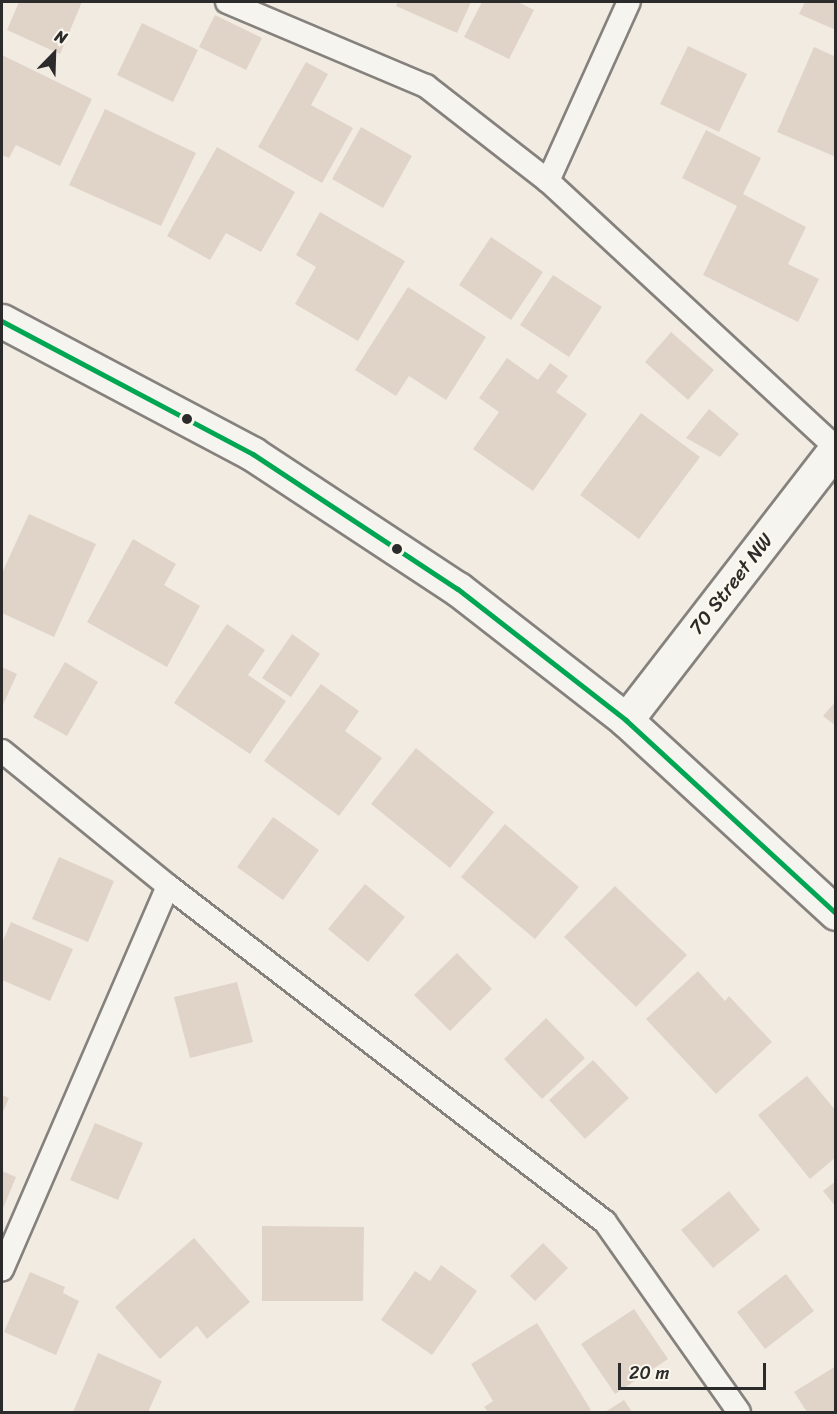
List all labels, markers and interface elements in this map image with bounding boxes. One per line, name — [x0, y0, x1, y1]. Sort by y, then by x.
text: N — [50, 21, 72, 52]
north arrow — [24, 24, 84, 84]
unlabelled marker — [181, 413, 193, 425]
street label: 70 Street NW — [684, 528, 778, 640]
unlabelled marker — [391, 543, 403, 555]
scale bar — [621, 1351, 770, 1389]
text: 20 m — [629, 1357, 669, 1389]

